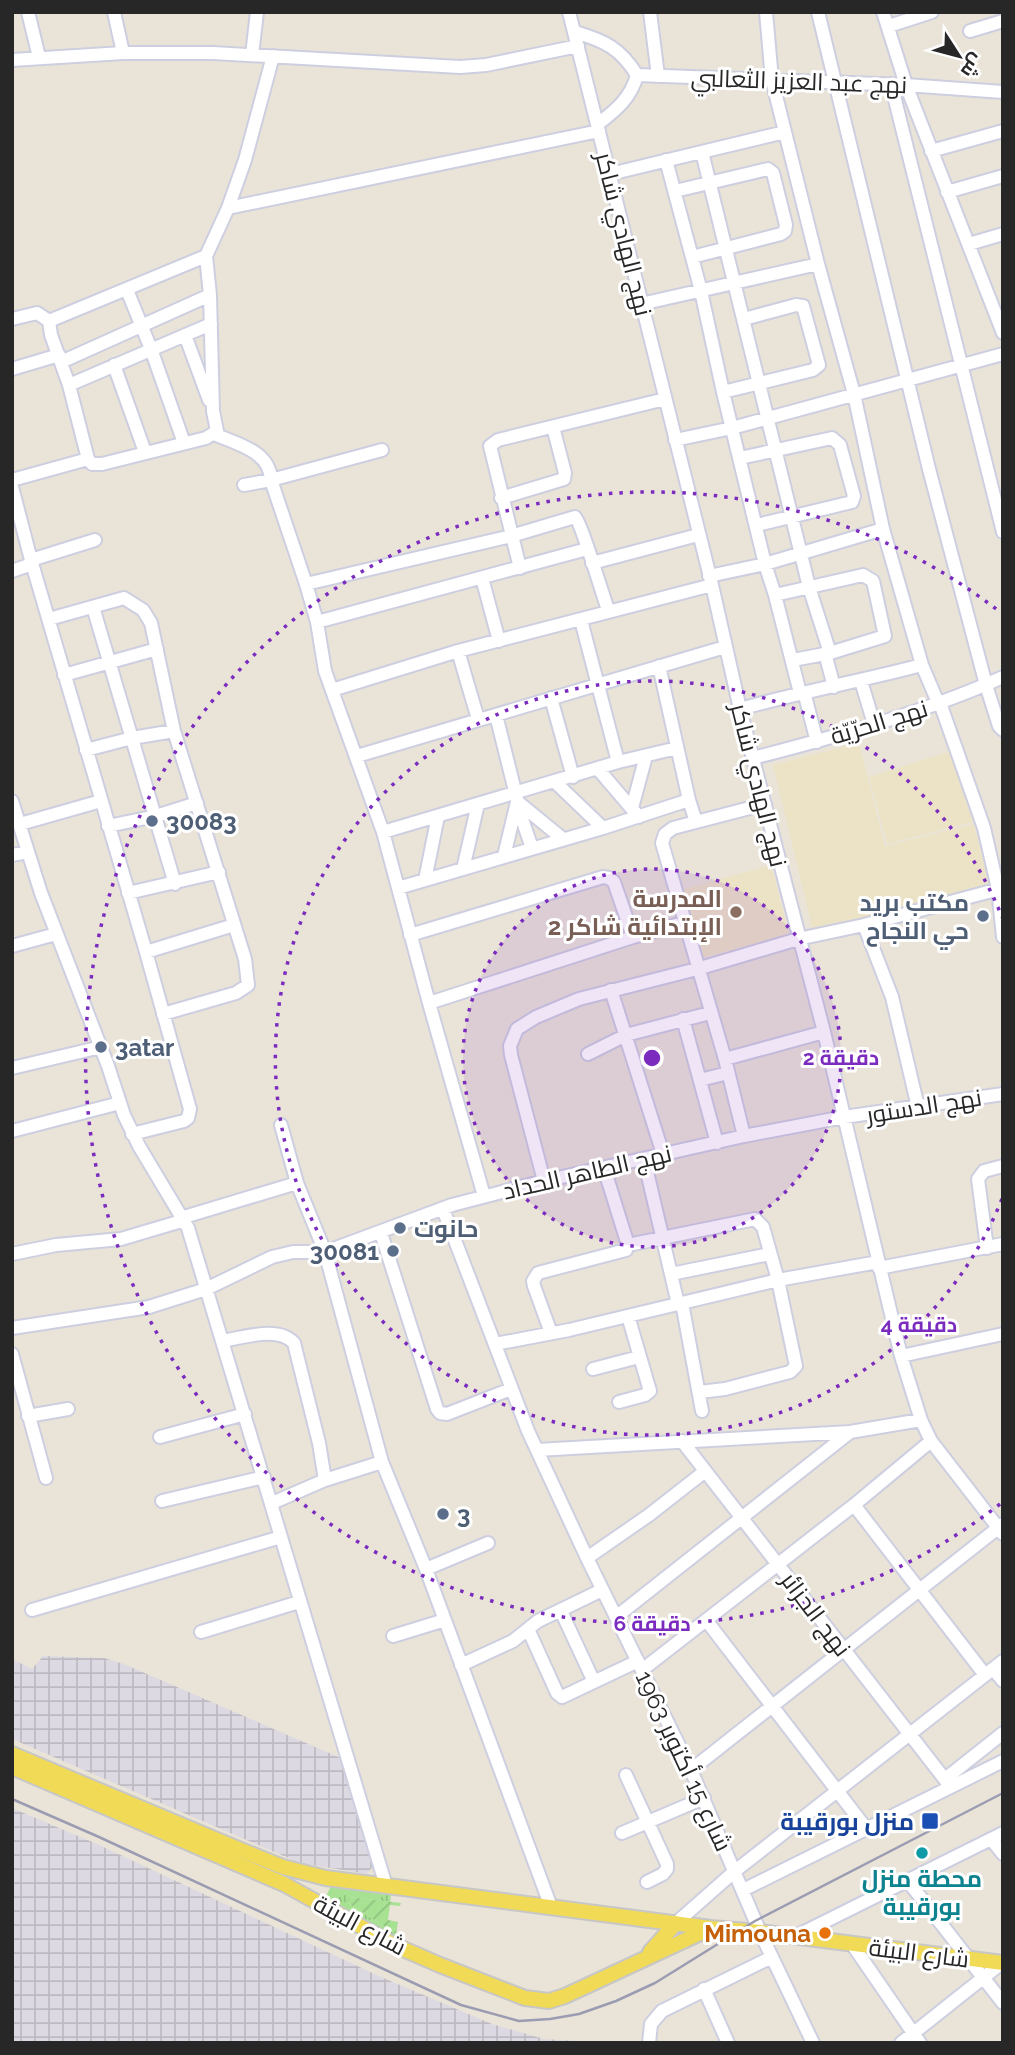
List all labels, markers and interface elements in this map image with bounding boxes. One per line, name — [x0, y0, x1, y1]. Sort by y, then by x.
north arrow — [924, 21, 994, 91]
text: ش — [956, 49, 989, 82]
street label: نهج عبد العزيز الثعالبي — [690, 63, 908, 104]
street label: نهج الهادي شاكر — [585, 147, 658, 320]
street label: نهج الحرّيّة — [827, 693, 932, 752]
street label: نهج الهادي شاكر — [720, 698, 793, 871]
place label: 30083 — [166, 807, 237, 836]
marker: 30083 — [144, 813, 160, 829]
place label: المدرسة الإبتدائية شاكر 2 — [548, 884, 722, 942]
place label: مكتب بريد حي النجاح — [860, 888, 969, 950]
marker: المدرسة الإبتدائية شاكر 2 — [728, 904, 744, 920]
marker: مكتب بريد حي النجاح — [975, 908, 991, 924]
place label: 3atar — [115, 1033, 174, 1062]
marker: 3atar — [93, 1039, 109, 1055]
text: 2 دقيقة — [803, 1045, 879, 1070]
centre of rings — [640, 1046, 664, 1070]
street label: نهج الدستور — [862, 1083, 984, 1132]
street label: نهج الطاهر الحداد — [500, 1138, 675, 1207]
place label: حانوت — [414, 1214, 478, 1243]
marker: حانوت — [392, 1220, 408, 1236]
place label: 30081 — [310, 1237, 379, 1266]
marker: 30081 — [385, 1243, 401, 1259]
text: 4 دقيقة — [881, 1312, 957, 1337]
place label: 3 — [457, 1500, 470, 1529]
marker: 3 — [435, 1506, 451, 1522]
street label: نهج الجزائر — [772, 1564, 857, 1663]
text: 6 دقيقة — [613, 1611, 691, 1636]
street label: شارع 15 أكتوبر 1963 — [628, 1666, 739, 1857]
place label: منزل بورقيبة — [780, 1807, 914, 1836]
marker: منزل بورقيبة — [920, 1811, 940, 1831]
marker: محطة منزل بورقيبة — [914, 1845, 930, 1861]
place label: محطة منزل بورقيبة — [862, 1864, 982, 1921]
street label: شارع البيئة — [308, 1889, 411, 1963]
place label: Mimouna — [704, 1919, 811, 1948]
marker: Mimouna — [817, 1925, 833, 1941]
street label: شارع البيئة — [867, 1932, 971, 1976]

